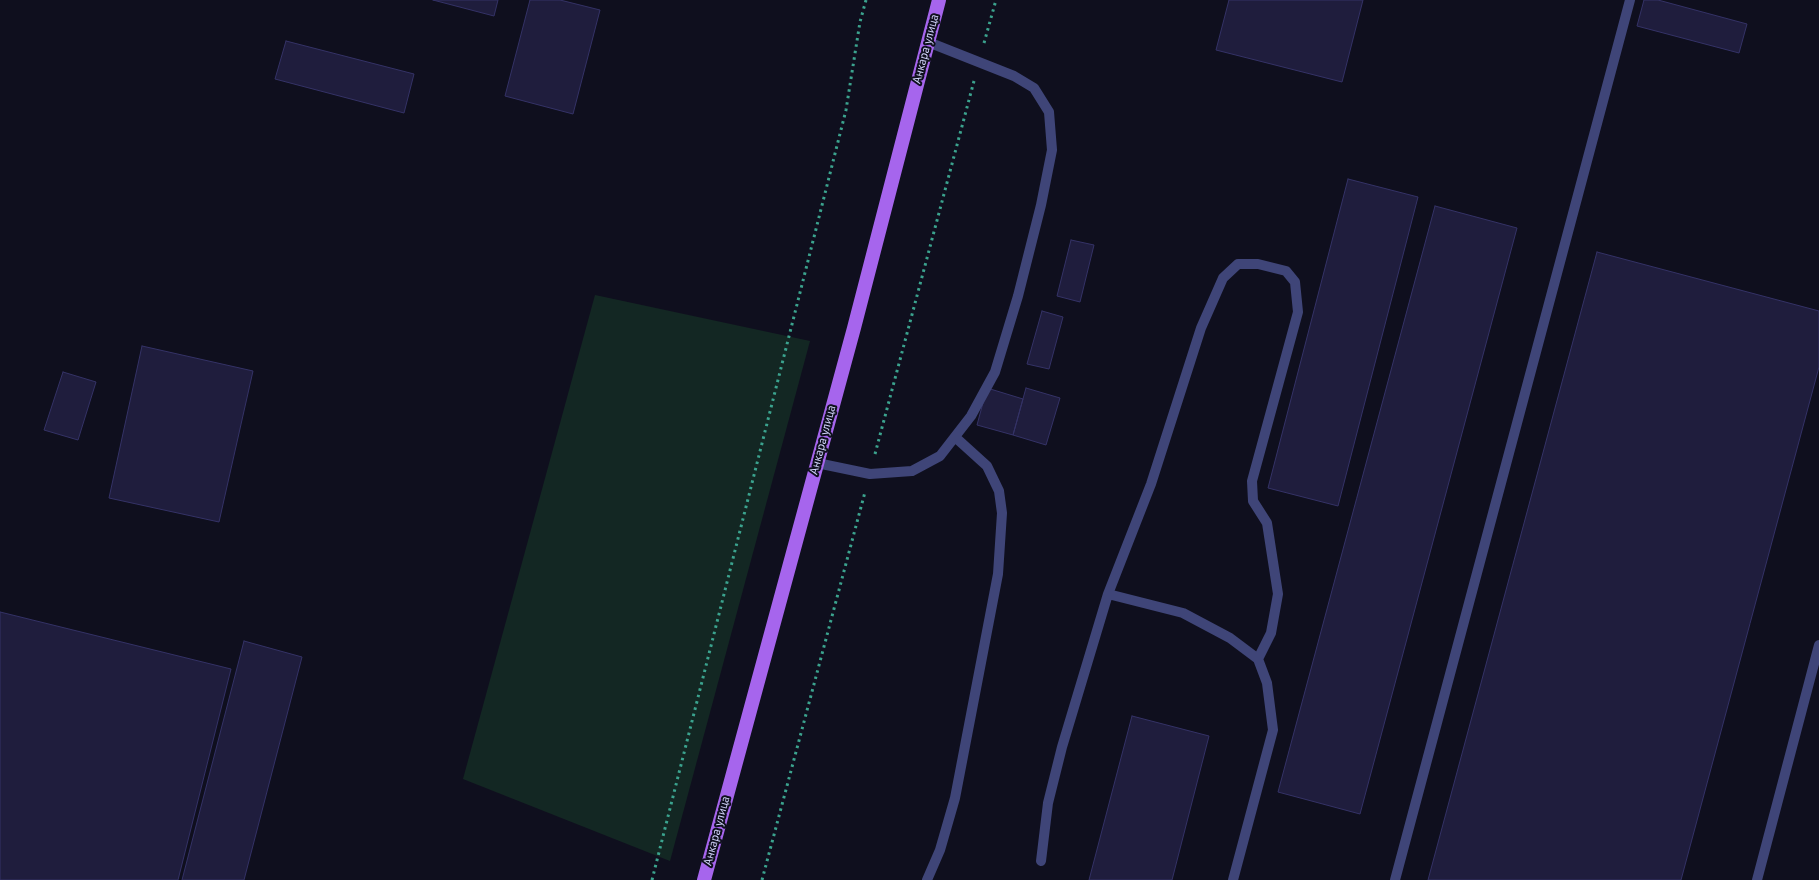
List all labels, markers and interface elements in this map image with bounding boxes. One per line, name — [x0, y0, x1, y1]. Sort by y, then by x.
street label: Анкара улица — [910, 13, 942, 85]
street label: Анкара улица — [807, 404, 839, 476]
street label: Анкара улица — [701, 795, 733, 867]

